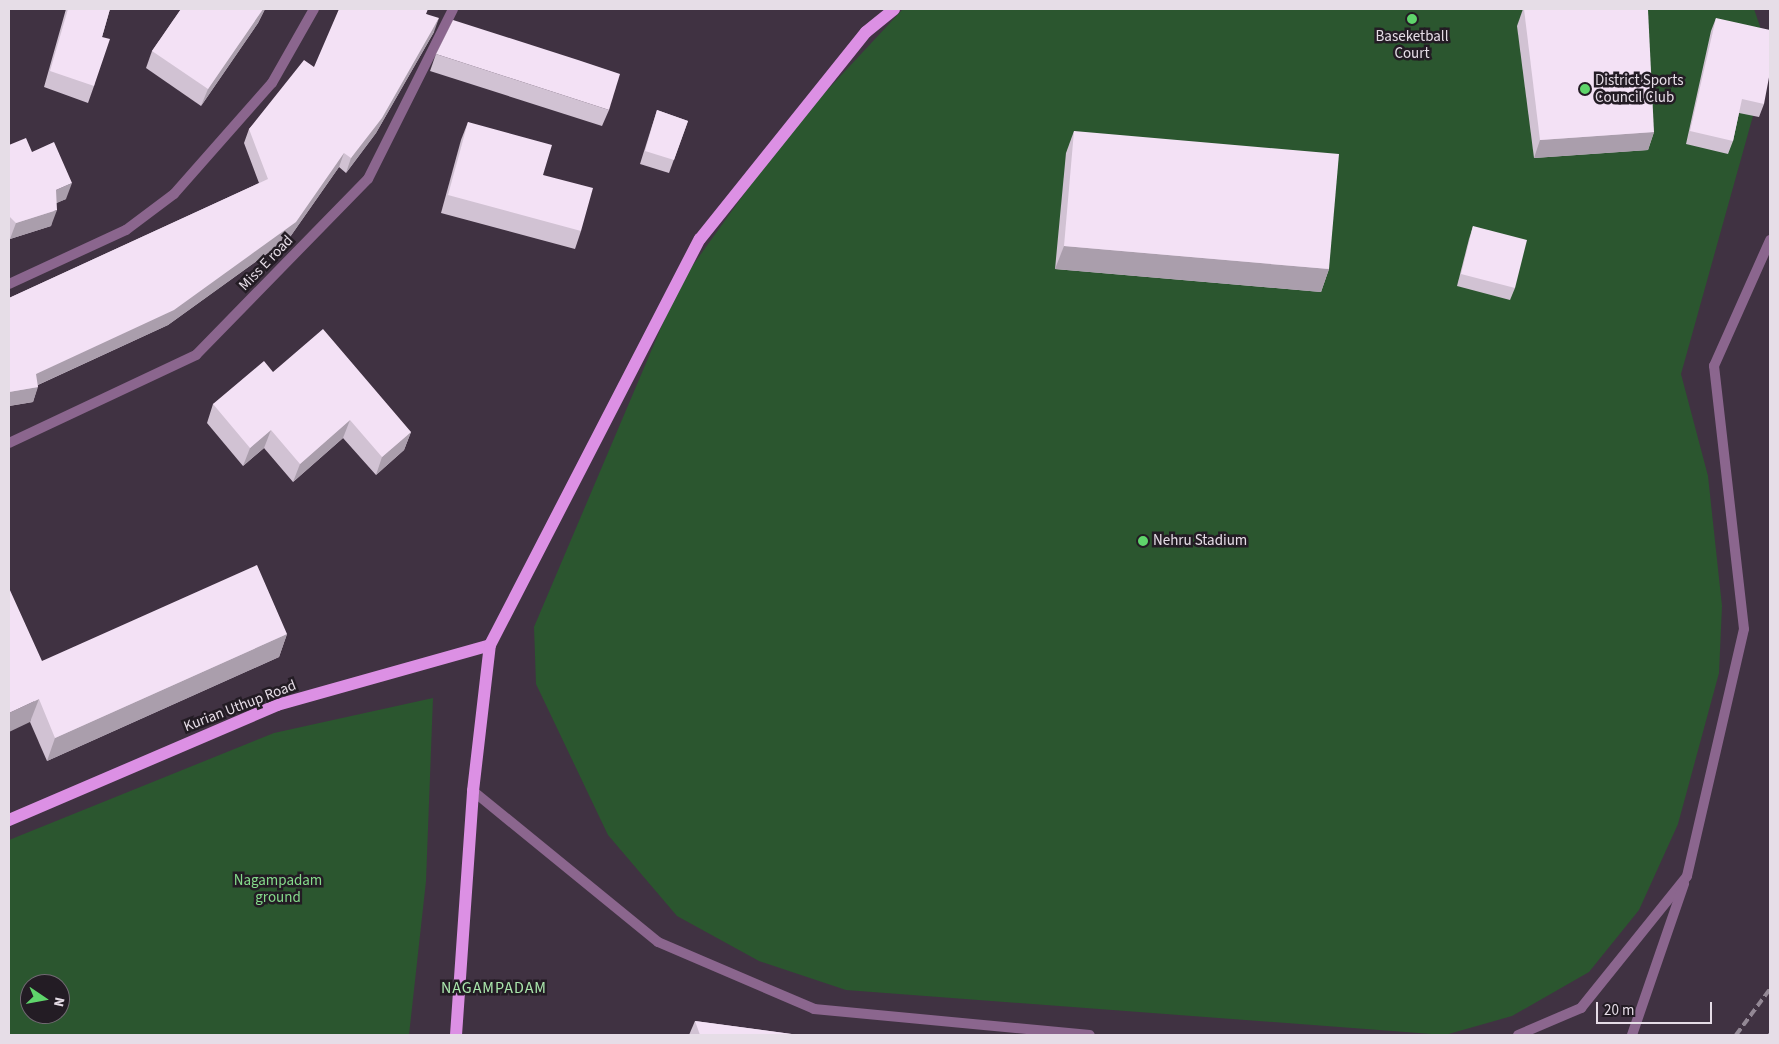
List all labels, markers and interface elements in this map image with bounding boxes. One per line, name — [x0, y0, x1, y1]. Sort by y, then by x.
marker: Baseketball Court — [1406, 13, 1418, 25]
place label: Baseketball Court — [1376, 27, 1448, 62]
place label: District Sports Council Club — [1595, 71, 1683, 106]
marker: District Sports Council Club — [1579, 83, 1591, 95]
street label: Miss E road — [235, 232, 297, 294]
place label: Nehru Stadium — [1153, 532, 1247, 550]
marker: Nehru Stadium — [1137, 535, 1149, 547]
street label: Kurian Uthup Road — [181, 676, 299, 736]
park label: Nagampadam ground — [234, 871, 322, 906]
north arrow — [20, 974, 70, 1024]
district label: NAGAMPADAM — [440, 978, 548, 998]
scale bar — [1599, 992, 1715, 1024]
text: N — [48, 995, 69, 1009]
text: 20 m — [1604, 1000, 1634, 1021]

